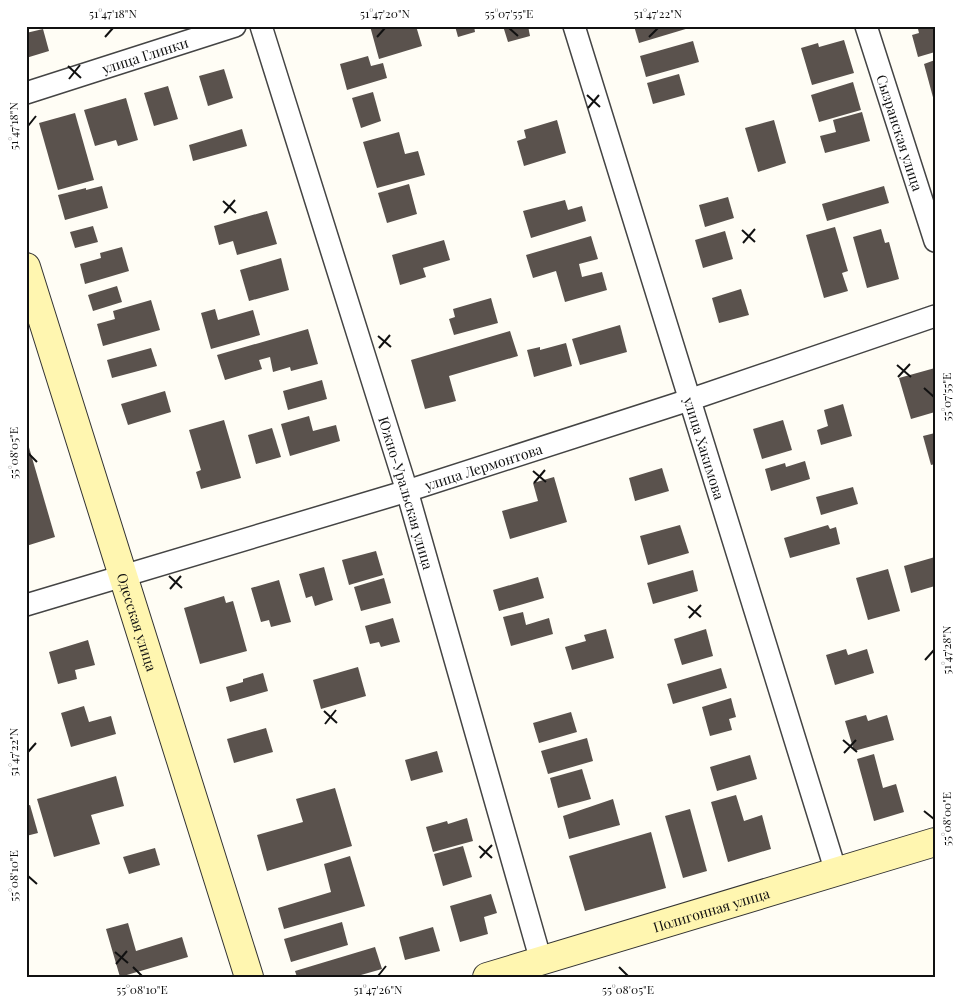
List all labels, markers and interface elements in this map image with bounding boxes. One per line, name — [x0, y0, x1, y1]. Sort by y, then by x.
text: 51°47'18"N — [89, 5, 137, 21]
text: 51°47'20"N — [360, 5, 410, 21]
text: 55°07'55"E — [485, 5, 533, 21]
text: 51°47'22"N — [634, 5, 683, 21]
street label: улица Глинки — [99, 32, 191, 78]
street label: Сызранская улица — [873, 72, 928, 193]
text: 51°47'18"N — [5, 102, 21, 150]
text: 55°07'55"E — [938, 373, 954, 421]
street label: улица Хакимова — [680, 394, 730, 502]
street label: Южно-Уральская улица — [375, 414, 438, 572]
text: 55°08'05"E — [5, 427, 21, 479]
street label: улица Лермонтова — [421, 439, 545, 494]
street label: Одесская улица — [113, 570, 162, 673]
text: 51°47'28"N — [938, 625, 954, 675]
text: 51°47'22"N — [5, 727, 21, 776]
text: 55°08'00"E — [938, 792, 954, 846]
text: 55°08'10"E — [5, 850, 21, 902]
street label: Полигонная улица — [650, 883, 772, 936]
text: 55°08'10"E — [116, 981, 168, 997]
text: 51°47'26"N — [354, 981, 403, 997]
text: 55°08'05"E — [602, 981, 654, 997]

